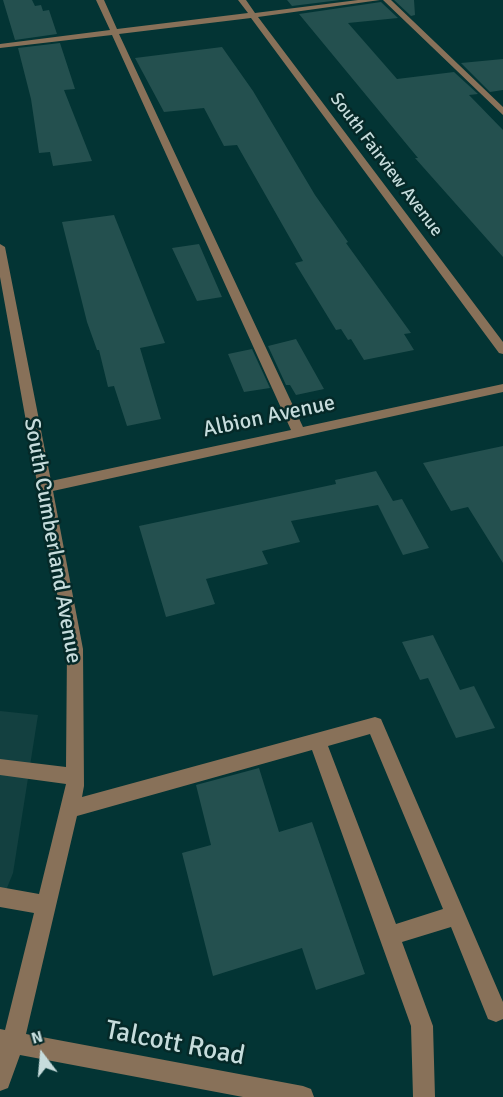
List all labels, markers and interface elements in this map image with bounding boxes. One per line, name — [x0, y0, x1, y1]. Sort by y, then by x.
street label: South Fairview Avenue — [325, 89, 447, 241]
street label: Albion Avenue — [201, 390, 337, 444]
street label: South Cumberland Avenue — [17, 416, 87, 666]
street label: Talcott Road — [102, 1015, 248, 1073]
north arrow — [12, 1025, 72, 1085]
text: N — [29, 1027, 45, 1049]

